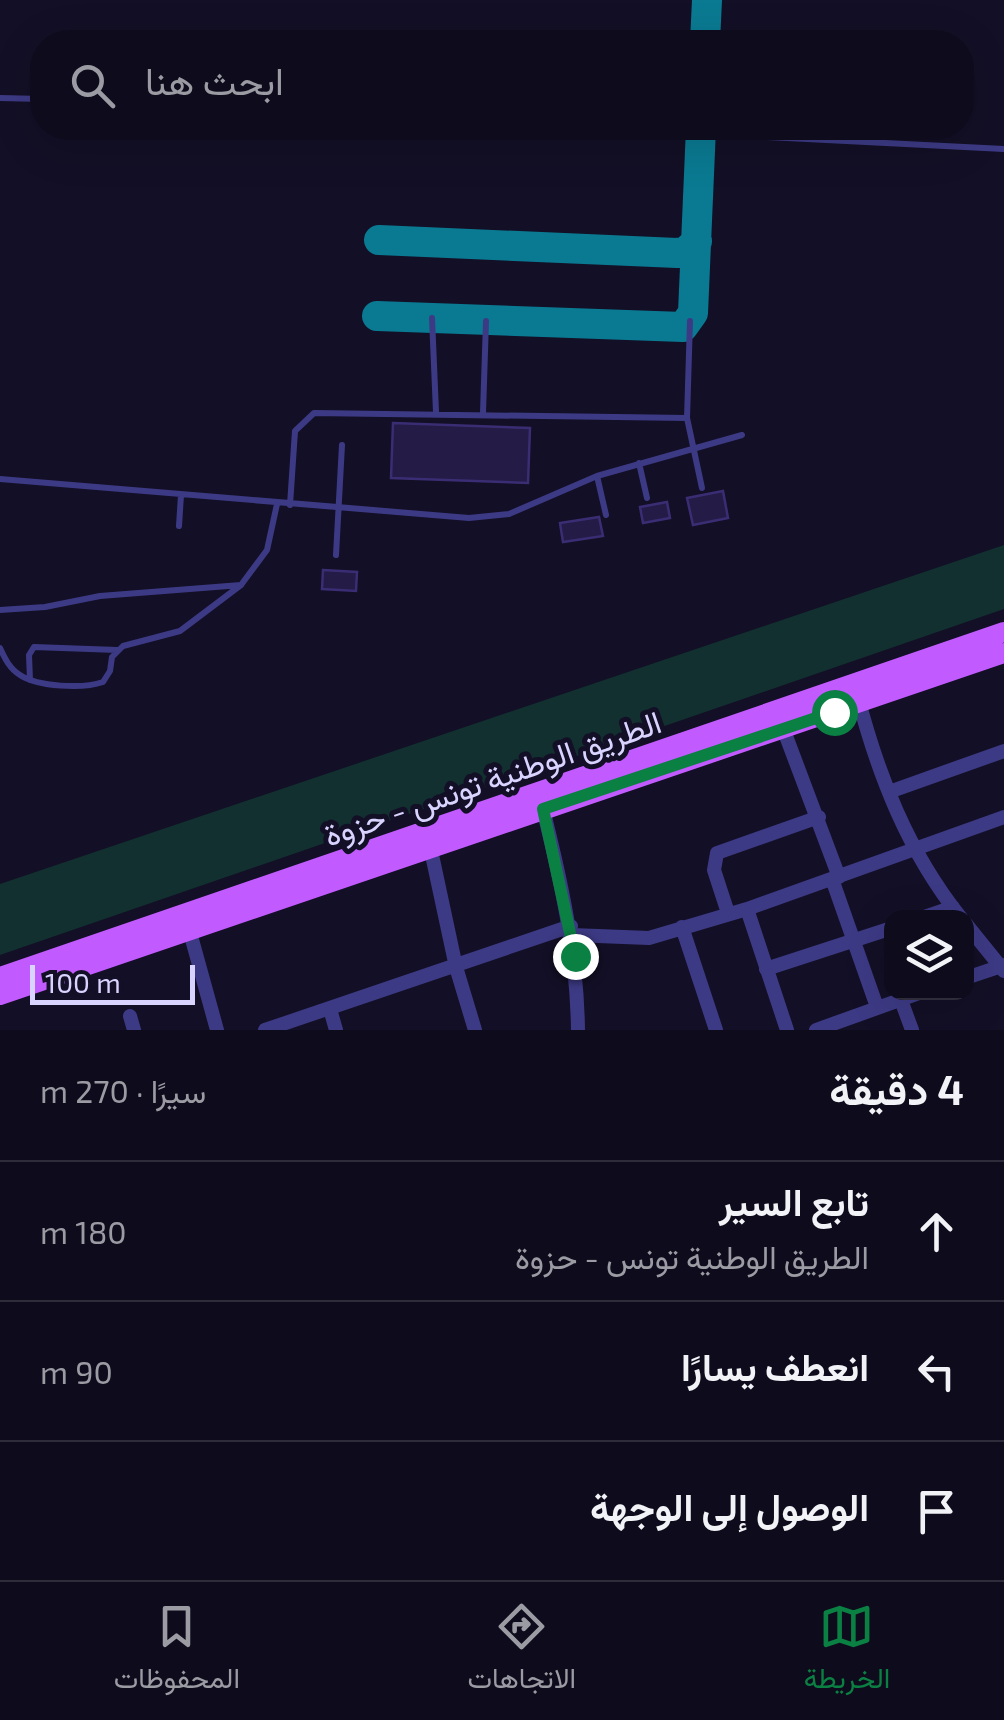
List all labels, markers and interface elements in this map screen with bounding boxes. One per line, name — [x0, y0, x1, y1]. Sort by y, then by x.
search box — [30, 30, 974, 140]
text: ابحث هنا — [145, 57, 284, 103]
icon: search — [65, 58, 120, 113]
route start — [812, 690, 858, 736]
street label: الطريق الوطنية تونس - حزوة — [318, 701, 667, 855]
map controls — [884, 910, 974, 1000]
button: layers — [884, 910, 974, 1000]
route end — [553, 934, 599, 980]
scale bar — [30, 960, 195, 1004]
text: 100 m — [45, 965, 121, 999]
text: 4 دقيقة — [829, 1063, 964, 1113]
text: سيرًا · 270 m — [40, 1071, 206, 1109]
text: تابع السير — [719, 1178, 869, 1224]
icon: ahead — [909, 1204, 964, 1259]
text: 180 m — [40, 1212, 127, 1250]
text: الطريق الوطنية تونس - حزوة — [515, 1237, 869, 1275]
text: انعطف يسارًا — [681, 1343, 869, 1389]
icon: left — [909, 1344, 964, 1399]
text: 90 m — [40, 1352, 113, 1390]
text: الوصول إلى الوجهة — [590, 1483, 869, 1529]
icon: arrive — [909, 1484, 964, 1539]
tab: المحفوظات — [114, 1599, 240, 1703]
tab: الاتجاهات — [467, 1599, 576, 1703]
tab: الخريطة — [804, 1599, 890, 1703]

